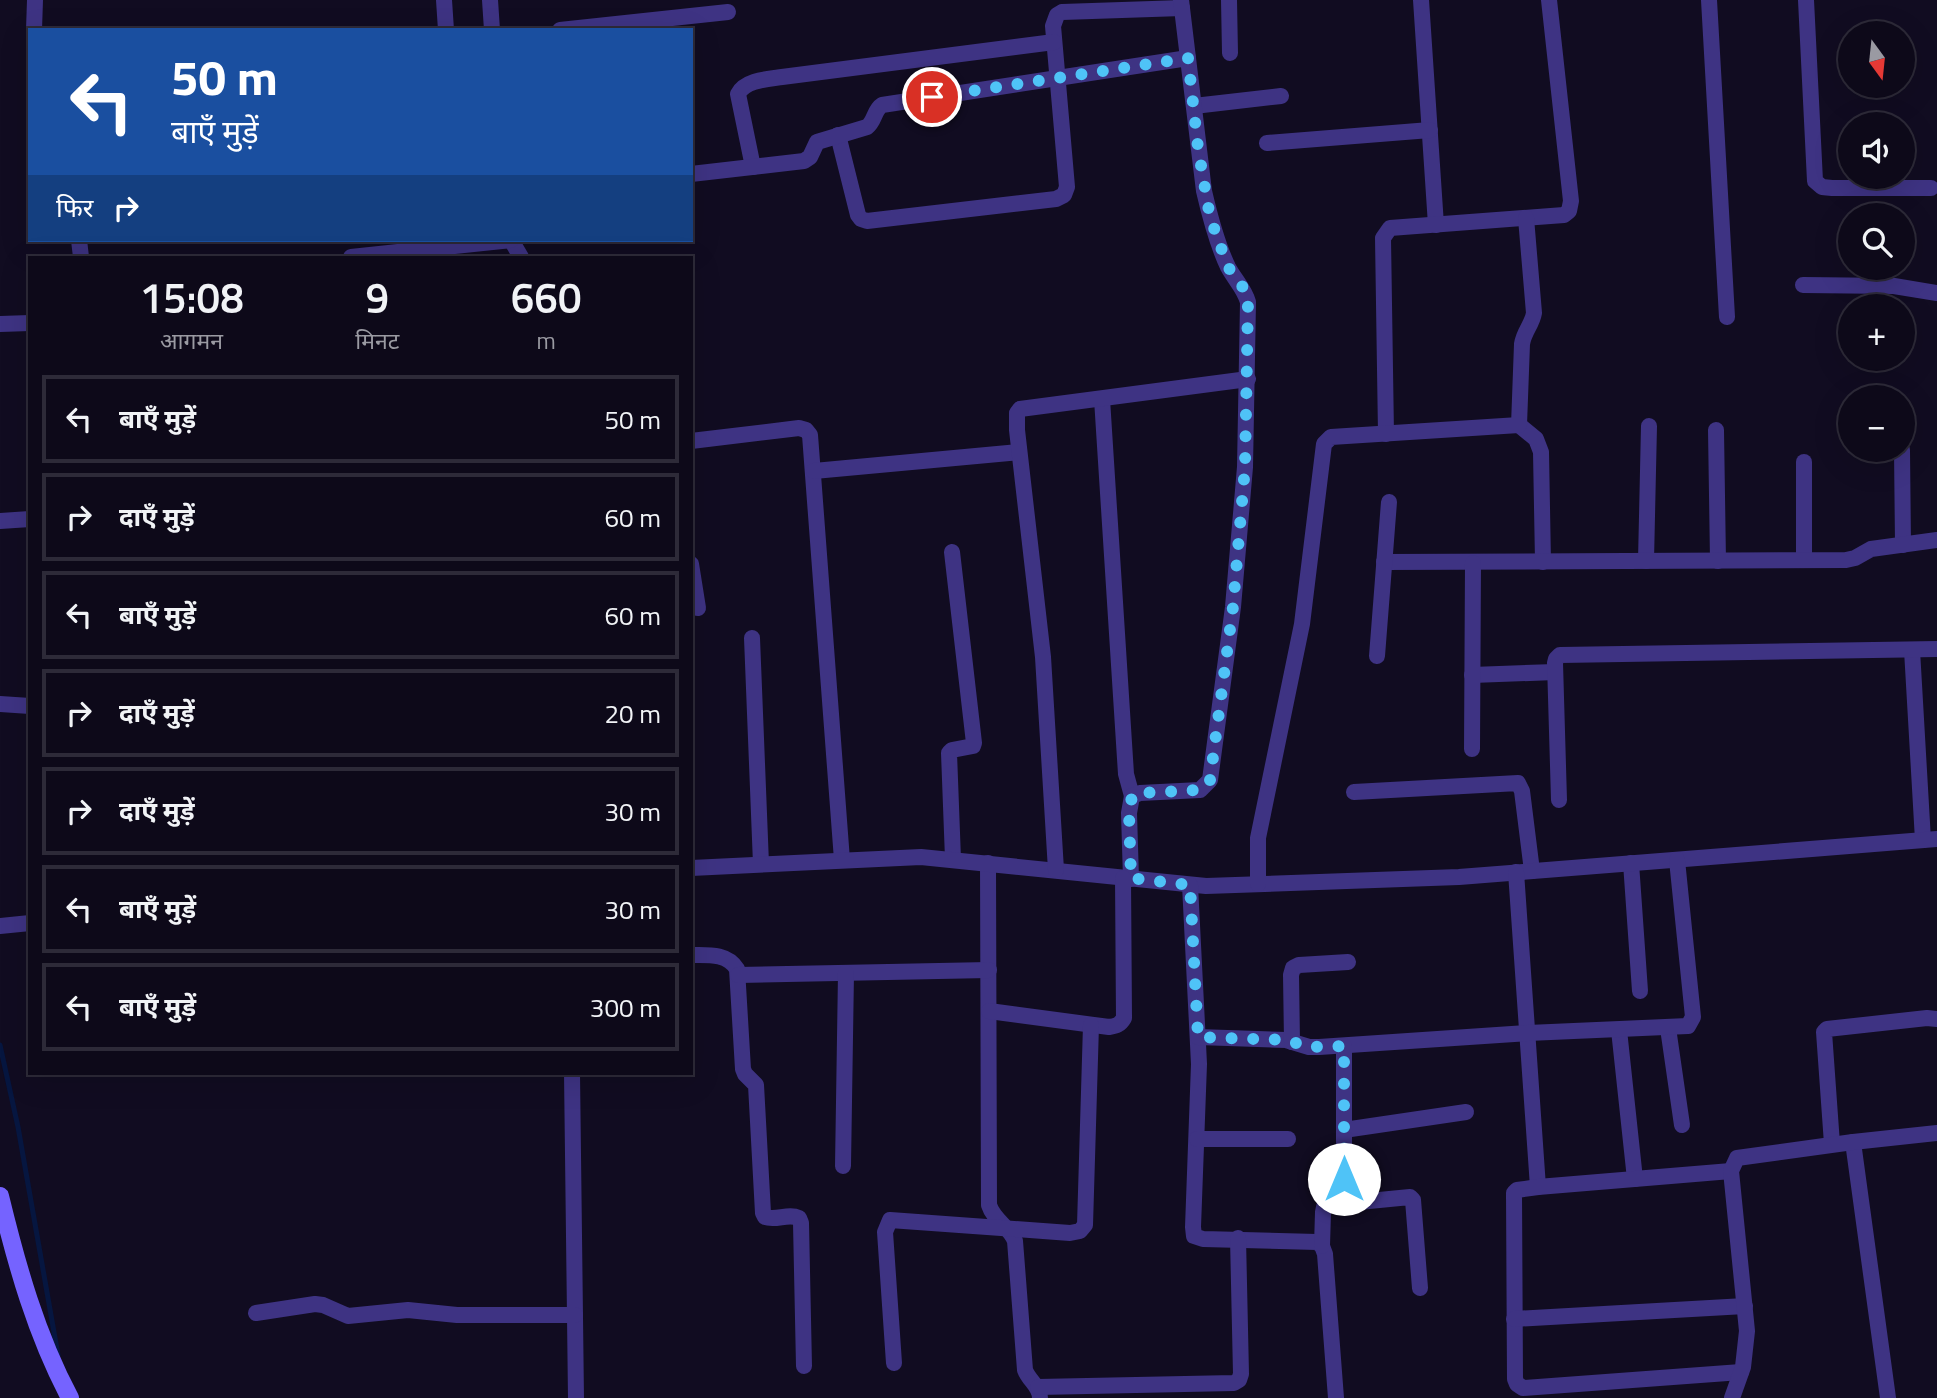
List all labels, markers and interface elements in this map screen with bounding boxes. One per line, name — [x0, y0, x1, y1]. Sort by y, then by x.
north arrow — [1838, 21, 1914, 98]
map controls — [1838, 21, 1915, 462]
text: 50 m — [171, 39, 278, 114]
icon: left — [56, 56, 147, 147]
pin — [902, 67, 962, 127]
icon: arrive — [913, 78, 951, 116]
text: बाएँ मुड़ें — [171, 107, 259, 155]
button: sound — [1838, 112, 1915, 189]
text: फिर — [56, 188, 93, 227]
icon: right — [107, 189, 145, 227]
button: search — [1838, 203, 1915, 280]
text: 15:08 — [140, 265, 244, 329]
text: 9 — [365, 265, 389, 329]
text: 660 — [511, 265, 581, 329]
button: + — [1838, 294, 1915, 371]
text: आगमन — [160, 323, 223, 358]
text: मिनट — [355, 323, 399, 358]
text: m — [537, 323, 556, 358]
button: − — [1838, 385, 1915, 462]
text: बाएँ मुड़ें — [119, 399, 196, 438]
icon: left — [60, 400, 98, 438]
text: 50 m — [604, 400, 661, 439]
text: दाएँ मुड़ें — [119, 497, 195, 536]
icon: right — [60, 498, 98, 536]
text: 60 m — [604, 498, 661, 537]
text: बाएँ मुड़ें — [119, 595, 196, 634]
icon: left — [60, 596, 98, 634]
text: 60 m — [604, 596, 661, 635]
text: दाएँ मुड़ें — [119, 693, 195, 732]
icon: right — [60, 694, 98, 732]
text: 20 m — [604, 694, 661, 733]
text: दाएँ मुड़ें — [119, 791, 195, 830]
icon: right — [60, 792, 98, 830]
text: 30 m — [604, 792, 661, 831]
text: बाएँ मुड़ें — [119, 889, 196, 928]
icon: left — [60, 890, 98, 928]
text: 30 m — [604, 890, 661, 929]
text: बाएँ मुड़ें — [119, 987, 196, 1026]
icon: left — [60, 988, 98, 1026]
text: 300 m — [590, 988, 661, 1027]
position arrow — [1307, 1142, 1381, 1216]

